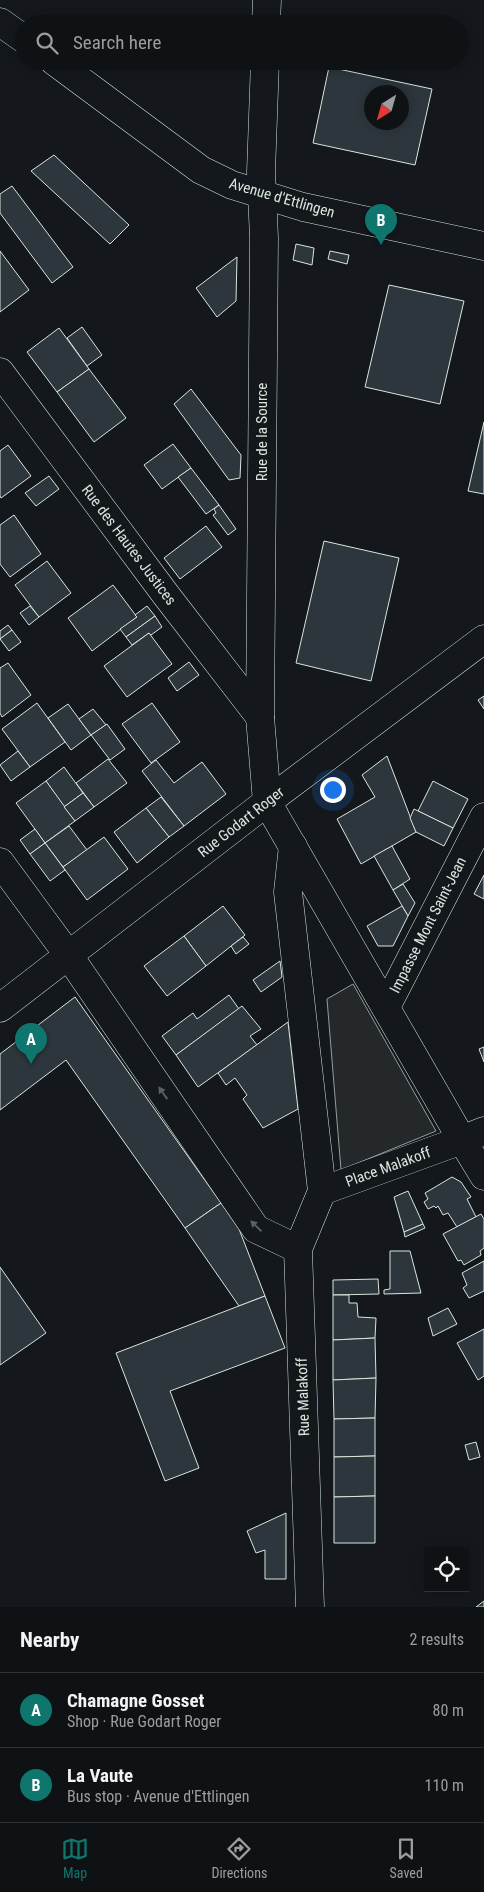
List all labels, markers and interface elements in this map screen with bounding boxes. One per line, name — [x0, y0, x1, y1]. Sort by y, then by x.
search box — [15, 15, 469, 70]
icon: search — [33, 29, 61, 57]
text: Search here — [73, 31, 161, 54]
north arrow — [364, 85, 409, 130]
street label: Avenue d'Ettlingen — [227, 174, 337, 222]
pin: B — [365, 204, 397, 245]
street label: Rue de la Source — [253, 383, 271, 481]
street label: Rue des Hautes Justices — [78, 481, 180, 609]
your location — [320, 777, 346, 803]
street label: Rue Godart Roger — [194, 783, 288, 861]
street label: Impasse Mont Saint-Jean — [386, 854, 470, 996]
pin: A — [15, 1023, 47, 1064]
one-way arrow — [158, 1086, 168, 1100]
street label: Place Malakoff — [343, 1143, 433, 1191]
one-way arrow — [250, 1220, 262, 1232]
street label: Rue Malakoff — [293, 1357, 313, 1437]
map controls — [424, 1547, 469, 1592]
button: locate — [424, 1547, 469, 1592]
text: Nearby — [20, 1628, 79, 1652]
text: 2 results — [409, 1630, 464, 1649]
text: Chamagne Gosset — [67, 1689, 204, 1712]
text: A — [31, 1701, 41, 1720]
text: 80 m — [432, 1701, 464, 1720]
text: Shop · Rue Godart Roger — [67, 1712, 221, 1731]
text: La Vaute — [67, 1764, 133, 1787]
text: B — [32, 1776, 40, 1795]
text: 110 m — [425, 1776, 464, 1795]
text: Bus stop · Avenue d'Ettlingen — [67, 1787, 250, 1806]
tab: Map — [61, 1835, 89, 1881]
tab: Directions — [211, 1835, 267, 1881]
tab: Saved — [390, 1835, 423, 1881]

